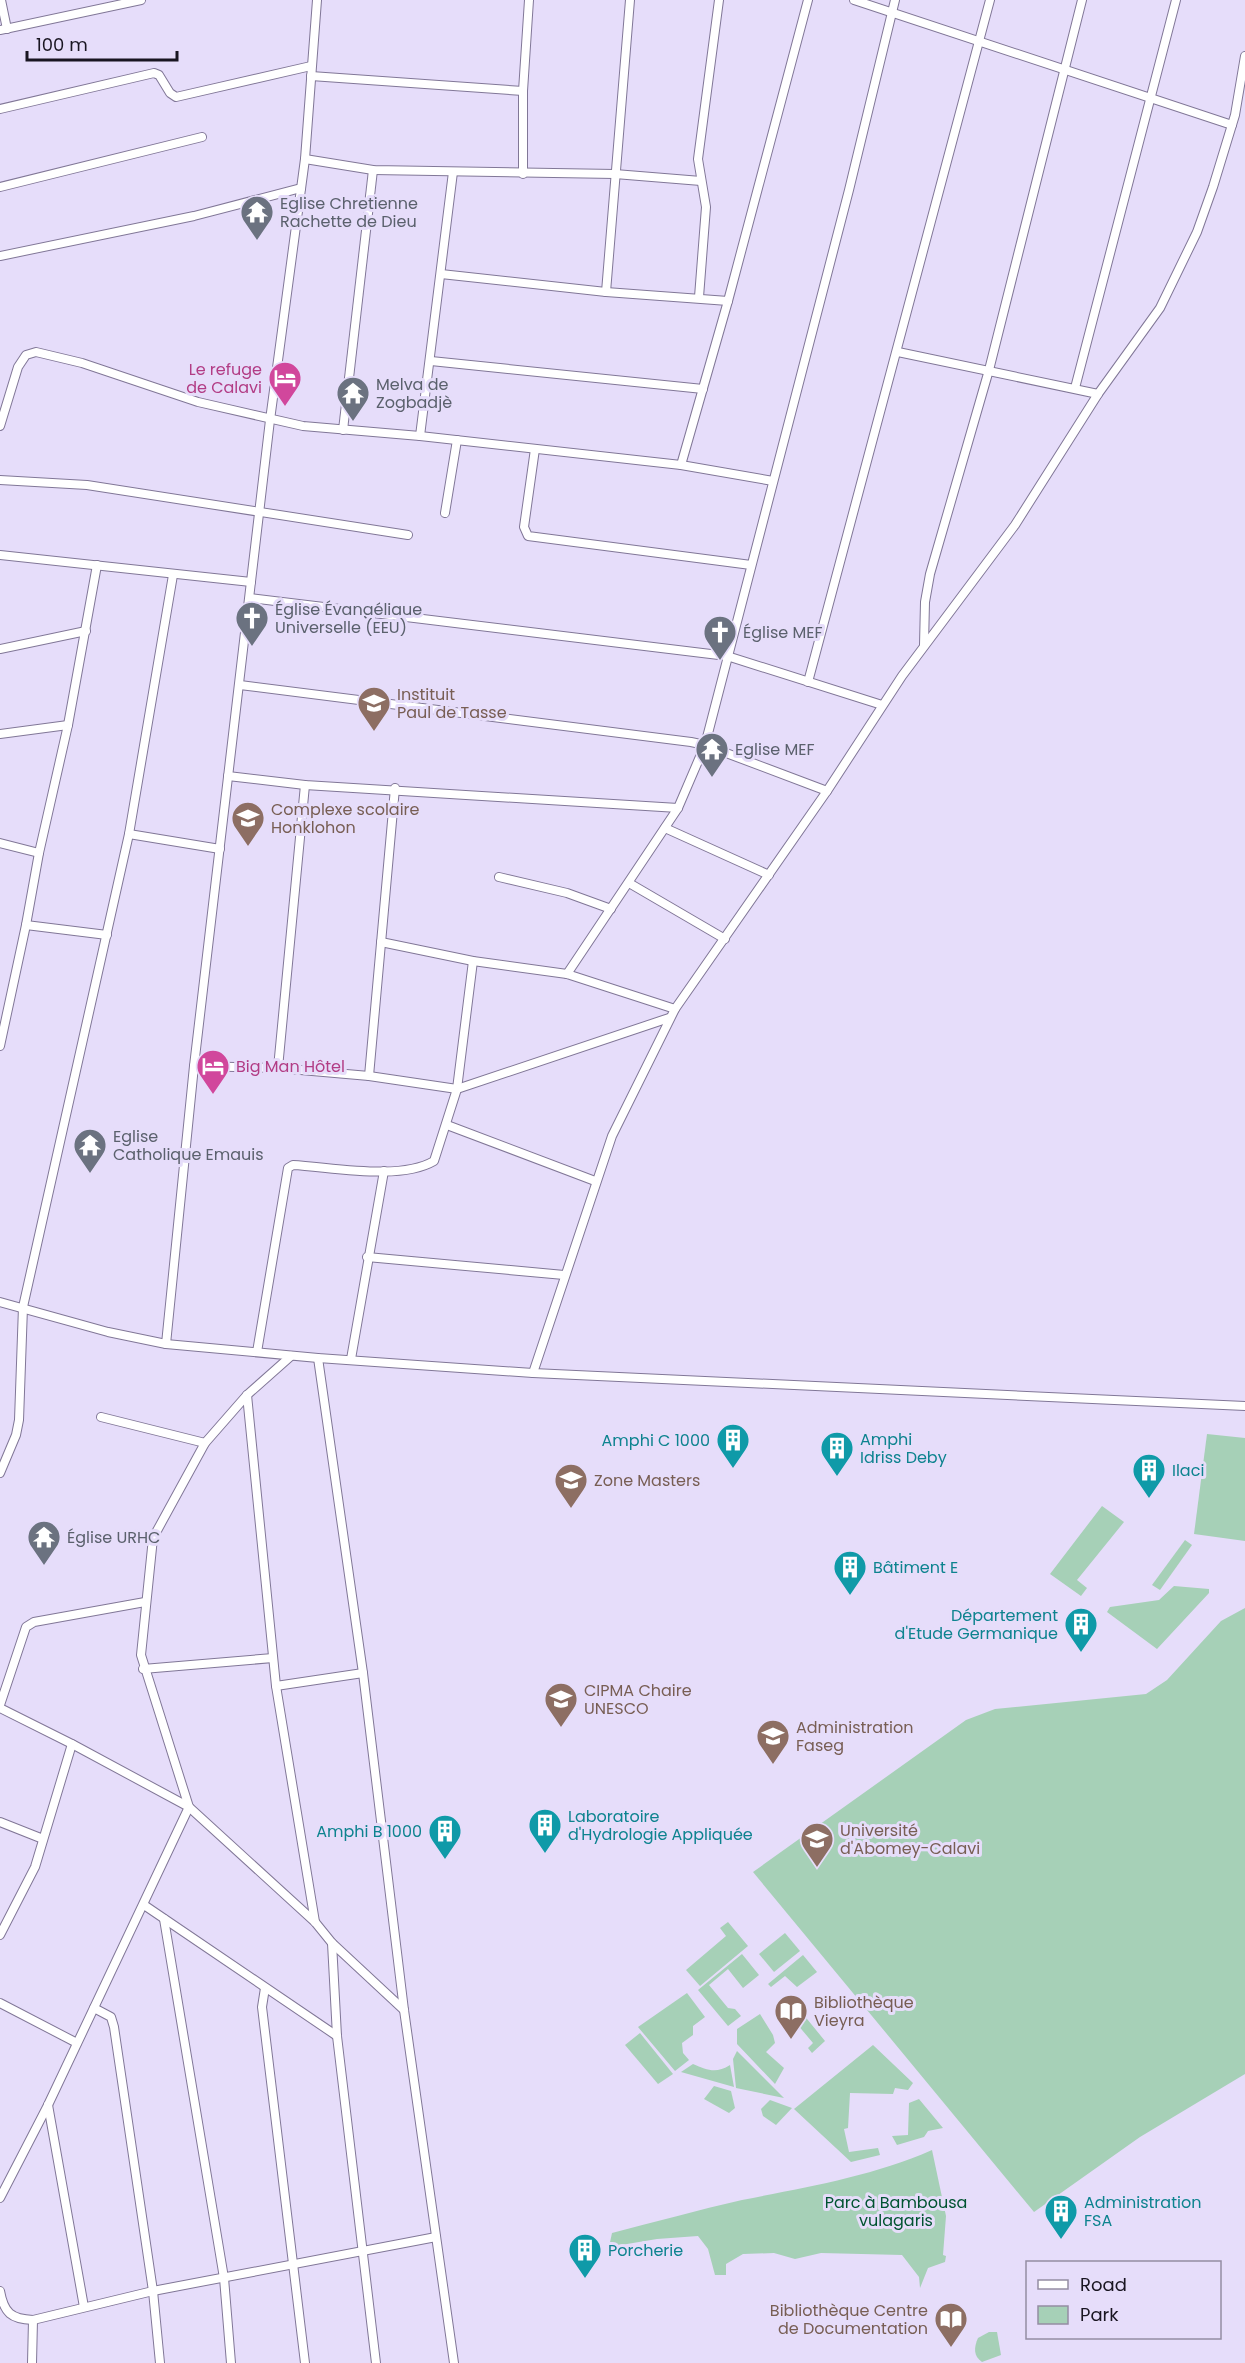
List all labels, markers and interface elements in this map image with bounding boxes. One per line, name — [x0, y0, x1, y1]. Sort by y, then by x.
scale bar — [27, 24, 177, 62]
text: 100 m — [36, 32, 88, 57]
place label: Eglise Chretienne Rachette de Dieu — [280, 192, 418, 233]
temple icon: Eglise Chretienne Rachette de Dieu — [239, 194, 275, 241]
place label: Le refuge de Calavi — [186, 358, 262, 399]
hotel icon: Le refuge de Calavi — [267, 360, 303, 407]
place label: Melva de Zogbadjè — [376, 373, 452, 414]
temple icon: Melva de Zogbadjè — [335, 375, 371, 422]
place label: Église Évangélique Universelle (EEU) — [275, 598, 422, 639]
church icon: Église Évangélique Universelle (EEU) — [234, 600, 270, 647]
church icon: Église MEF — [702, 614, 738, 661]
place label: Église MEF — [743, 621, 823, 644]
place label: Instituit Paul de Tasse — [397, 683, 507, 724]
school or university icon: Instituit Paul de Tasse — [356, 685, 392, 732]
temple icon: Eglise MEF — [694, 731, 730, 778]
place label: Eglise MEF — [735, 738, 815, 761]
place label: Complexe scolaire Honklohon — [271, 798, 420, 839]
school or university icon: Complexe scolaire Honklohon — [230, 800, 266, 847]
hotel icon: Big Man Hôtel — [195, 1048, 231, 1095]
place label: Big Man Hôtel — [236, 1055, 345, 1078]
place label: Eglise Catholique Emauis — [113, 1125, 264, 1166]
temple icon: Eglise Catholique Emauis — [72, 1127, 108, 1174]
building icon: Amphi C 1000 — [715, 1422, 751, 1469]
place label: Amphi Idriss Deby — [860, 1428, 947, 1469]
place label: Amphi C 1000 — [602, 1429, 710, 1452]
building icon: Amphi Idriss Deby — [819, 1430, 855, 1477]
building icon: Ilaci — [1131, 1452, 1167, 1499]
place label: Ilaci — [1172, 1459, 1204, 1482]
school or university icon: Zone Masters — [553, 1462, 589, 1509]
place label: Zone Masters — [594, 1469, 700, 1492]
temple icon: Église URHC — [26, 1519, 62, 1566]
place label: Église URHC — [67, 1526, 160, 1549]
building icon: Bâtiment E — [832, 1549, 868, 1596]
place label: Bâtiment E — [873, 1556, 958, 1579]
place label: Département d'Etude Germanique — [895, 1604, 1058, 1645]
building icon: Département d'Etude Germanique — [1063, 1606, 1099, 1653]
place label: CIPMA Chaire UNESCO — [584, 1679, 692, 1720]
school or university icon: CIPMA Chaire UNESCO — [543, 1681, 579, 1728]
place label: Administration Faseg — [796, 1716, 913, 1757]
school or university icon: Administration Faseg — [755, 1718, 791, 1765]
place label: Laboratoire d'Hydrologie Appliquée — [568, 1805, 753, 1846]
building icon: Laboratoire d'Hydrologie Appliquée — [527, 1807, 563, 1854]
building icon: Amphi B 1000 — [427, 1813, 463, 1860]
place label: Université d'Abomey-Calavi — [840, 1819, 980, 1860]
place label: Amphi B 1000 — [316, 1820, 422, 1843]
school or university icon: Université d'Abomey-Calavi — [799, 1821, 835, 1868]
place label: Bibliothèque Vieyra — [814, 1991, 914, 2032]
library icon: Bibliothèque Vieyra — [773, 1993, 809, 2040]
park label: Parc à Bambousa vulagaris — [825, 2191, 967, 2232]
place label: Administration FSA — [1084, 2191, 1201, 2232]
building icon: Administration FSA — [1043, 2193, 1079, 2240]
building icon: Porcherie — [567, 2232, 603, 2279]
place label: Porcherie — [608, 2239, 683, 2262]
legend — [1026, 2261, 1221, 2339]
text: Road — [1080, 2272, 1127, 2297]
place label: Bibliothèque Centre de Documentation — [770, 2299, 928, 2340]
library icon: Bibliothèque Centre de Documentation — [933, 2301, 969, 2348]
text: Park — [1080, 2302, 1119, 2327]

